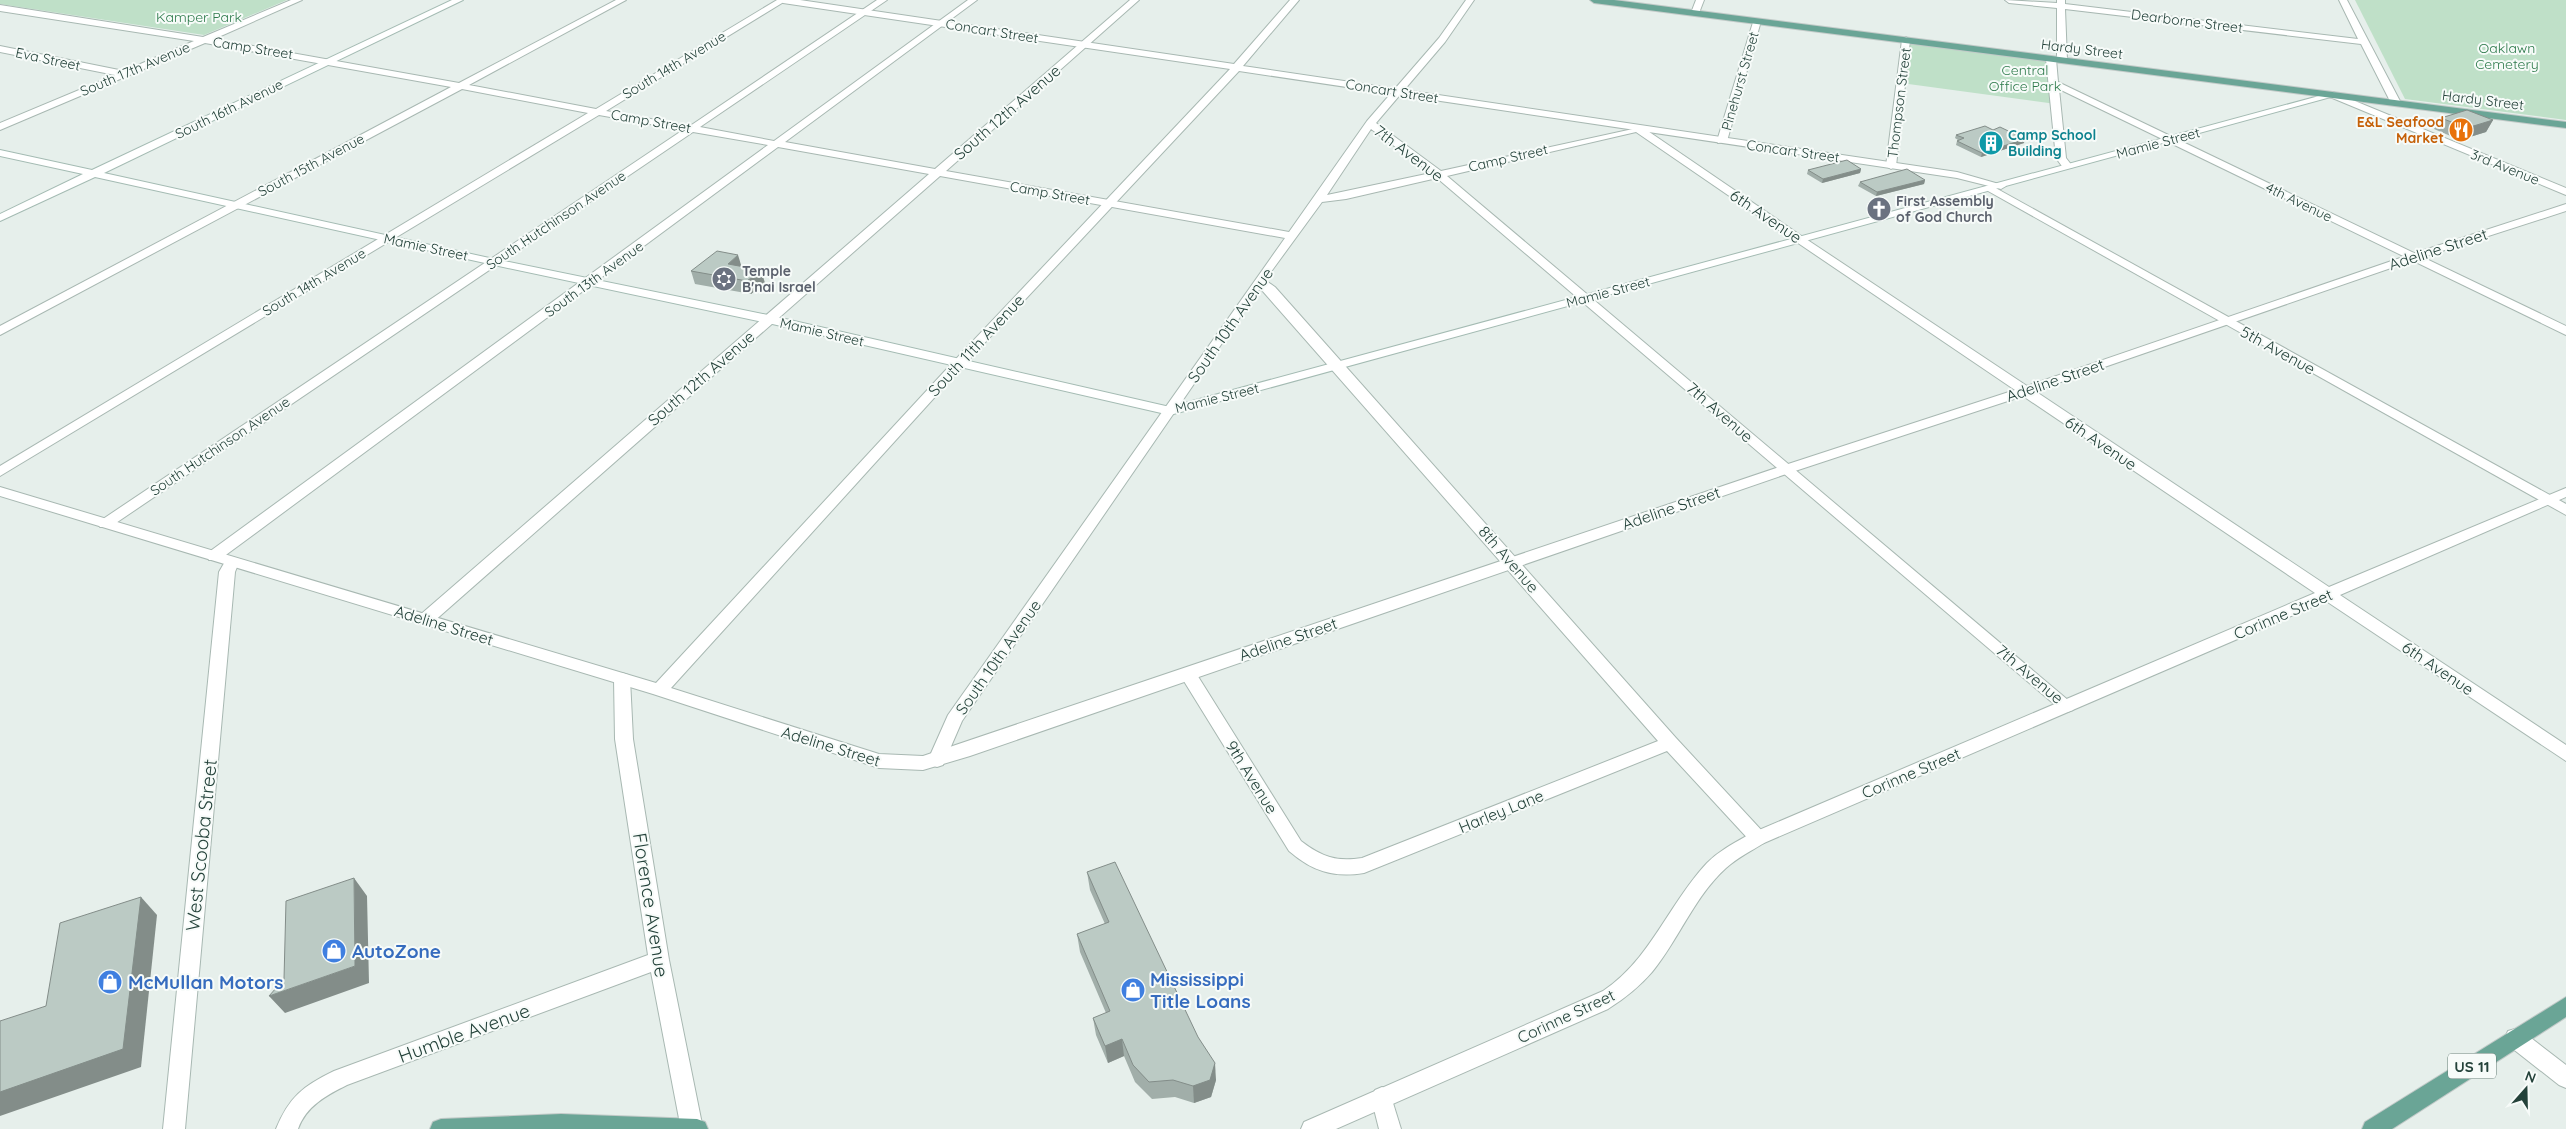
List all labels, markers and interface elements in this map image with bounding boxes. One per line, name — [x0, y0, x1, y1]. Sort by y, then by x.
street label: Dearborne Street — [2130, 5, 2244, 37]
park label: Kamper Park — [156, 8, 242, 26]
street label: Concart Street — [944, 15, 1040, 47]
street label: South 14th Avenue — [619, 27, 729, 103]
street label: Pinehurst Street — [1717, 29, 1763, 133]
street label: Camp Street — [212, 33, 295, 63]
street label: Hardy Street — [2040, 35, 2124, 63]
street label: South 17th Avenue — [77, 38, 193, 100]
park label: Oaklawn Cemetery — [2475, 39, 2539, 73]
street label: Eva Street — [14, 43, 82, 75]
street label: Thompson Street — [1883, 46, 1915, 159]
street label: South 12th Avenue — [949, 60, 1065, 164]
park label: Central Office Park — [1989, 61, 2061, 95]
street label: South 16th Avenue — [172, 75, 286, 143]
street label: Concart Street — [1344, 75, 1440, 107]
street label: Hardy Street — [2441, 86, 2525, 114]
street label: Camp Street — [610, 105, 693, 137]
place label: E&L Seafood Market — [2357, 113, 2444, 147]
restaurant icon: E&L Seafood Market — [2448, 117, 2474, 143]
street label: 7th Avenue — [1370, 120, 1448, 186]
street label: Mamie Street — [2114, 123, 2202, 163]
place label: Camp School Building — [2008, 126, 2096, 160]
street label: South 15th Avenue — [255, 129, 367, 201]
building icon: Camp School Building — [1978, 130, 2004, 156]
street label: Concart Street — [1745, 136, 1841, 166]
street label: Camp Street — [1467, 140, 1550, 176]
street label: 3rd Avenue — [2468, 145, 2542, 189]
street label: South Hutchinson Avenue — [483, 166, 629, 273]
street label: Camp Street — [1009, 177, 1092, 209]
street label: 4th Avenue — [2263, 178, 2335, 226]
street label: 6th Avenue — [1726, 185, 1806, 247]
place label: First Assembly of God Church — [1896, 192, 1994, 226]
church icon: First Assembly of God Church — [1866, 196, 1892, 222]
street label: Adeline Street — [2386, 224, 2490, 274]
street label: Mamie Street — [382, 229, 470, 265]
street label: South 13th Avenue — [541, 237, 647, 321]
street label: South 14th Avenue — [259, 244, 369, 320]
place label: Temple B'nai Israel — [742, 262, 816, 296]
street label: South 10th Avenue — [1183, 264, 1277, 386]
synagogue icon: Temple B'nai Israel — [711, 266, 737, 292]
street label: Mamie Street — [1564, 272, 1652, 312]
street label: South 11th Avenue — [924, 290, 1028, 400]
street label: Mamie Street — [778, 314, 866, 350]
street label: 5th Avenue — [2237, 321, 2319, 379]
street label: South 12th Avenue — [643, 326, 759, 430]
street label: Adeline Street — [2003, 354, 2107, 406]
street label: 7th Avenue — [1683, 378, 1757, 446]
street label: Mamie Street — [1173, 379, 1261, 417]
street label: South Hutchinson Avenue — [147, 392, 293, 499]
street label: 6th Avenue — [2061, 412, 2141, 474]
street label: Adeline Street — [1619, 482, 1723, 534]
street label: 8th Avenue — [1474, 521, 1544, 597]
street label: Corinne Street — [2231, 584, 2335, 644]
street label: South 10th Avenue — [951, 596, 1045, 718]
street label: Adeline Street — [392, 600, 496, 650]
street label: Adeline Street — [1236, 613, 1340, 665]
street label: 6th Avenue — [2398, 637, 2478, 699]
street label: 7th Avenue — [1992, 640, 2068, 708]
street label: Adeline Street — [779, 721, 883, 771]
street label: 9th Avenue — [1222, 737, 1282, 817]
street label: Corinne Street — [1859, 743, 1963, 803]
street label: West Scooba Street — [180, 758, 222, 932]
street label: Harley Lane — [1456, 785, 1546, 837]
street label: Florence Avenue — [628, 831, 674, 979]
shop icon: AutoZone — [321, 938, 347, 964]
place label: AutoZone — [352, 939, 441, 963]
place label: Mississippi Title Loans — [1150, 967, 1251, 1013]
shop icon: McMullan Motors — [97, 969, 123, 995]
place label: McMullan Motors — [128, 970, 283, 994]
shop icon: Mississippi Title Loans — [1120, 977, 1146, 1003]
street label: Corinne Street — [1514, 985, 1618, 1047]
street label: Humble Avenue — [395, 998, 533, 1068]
road number: US 11 — [2448, 1054, 2496, 1078]
north arrow — [2501, 1064, 2551, 1114]
text: N — [2523, 1067, 2538, 1087]

